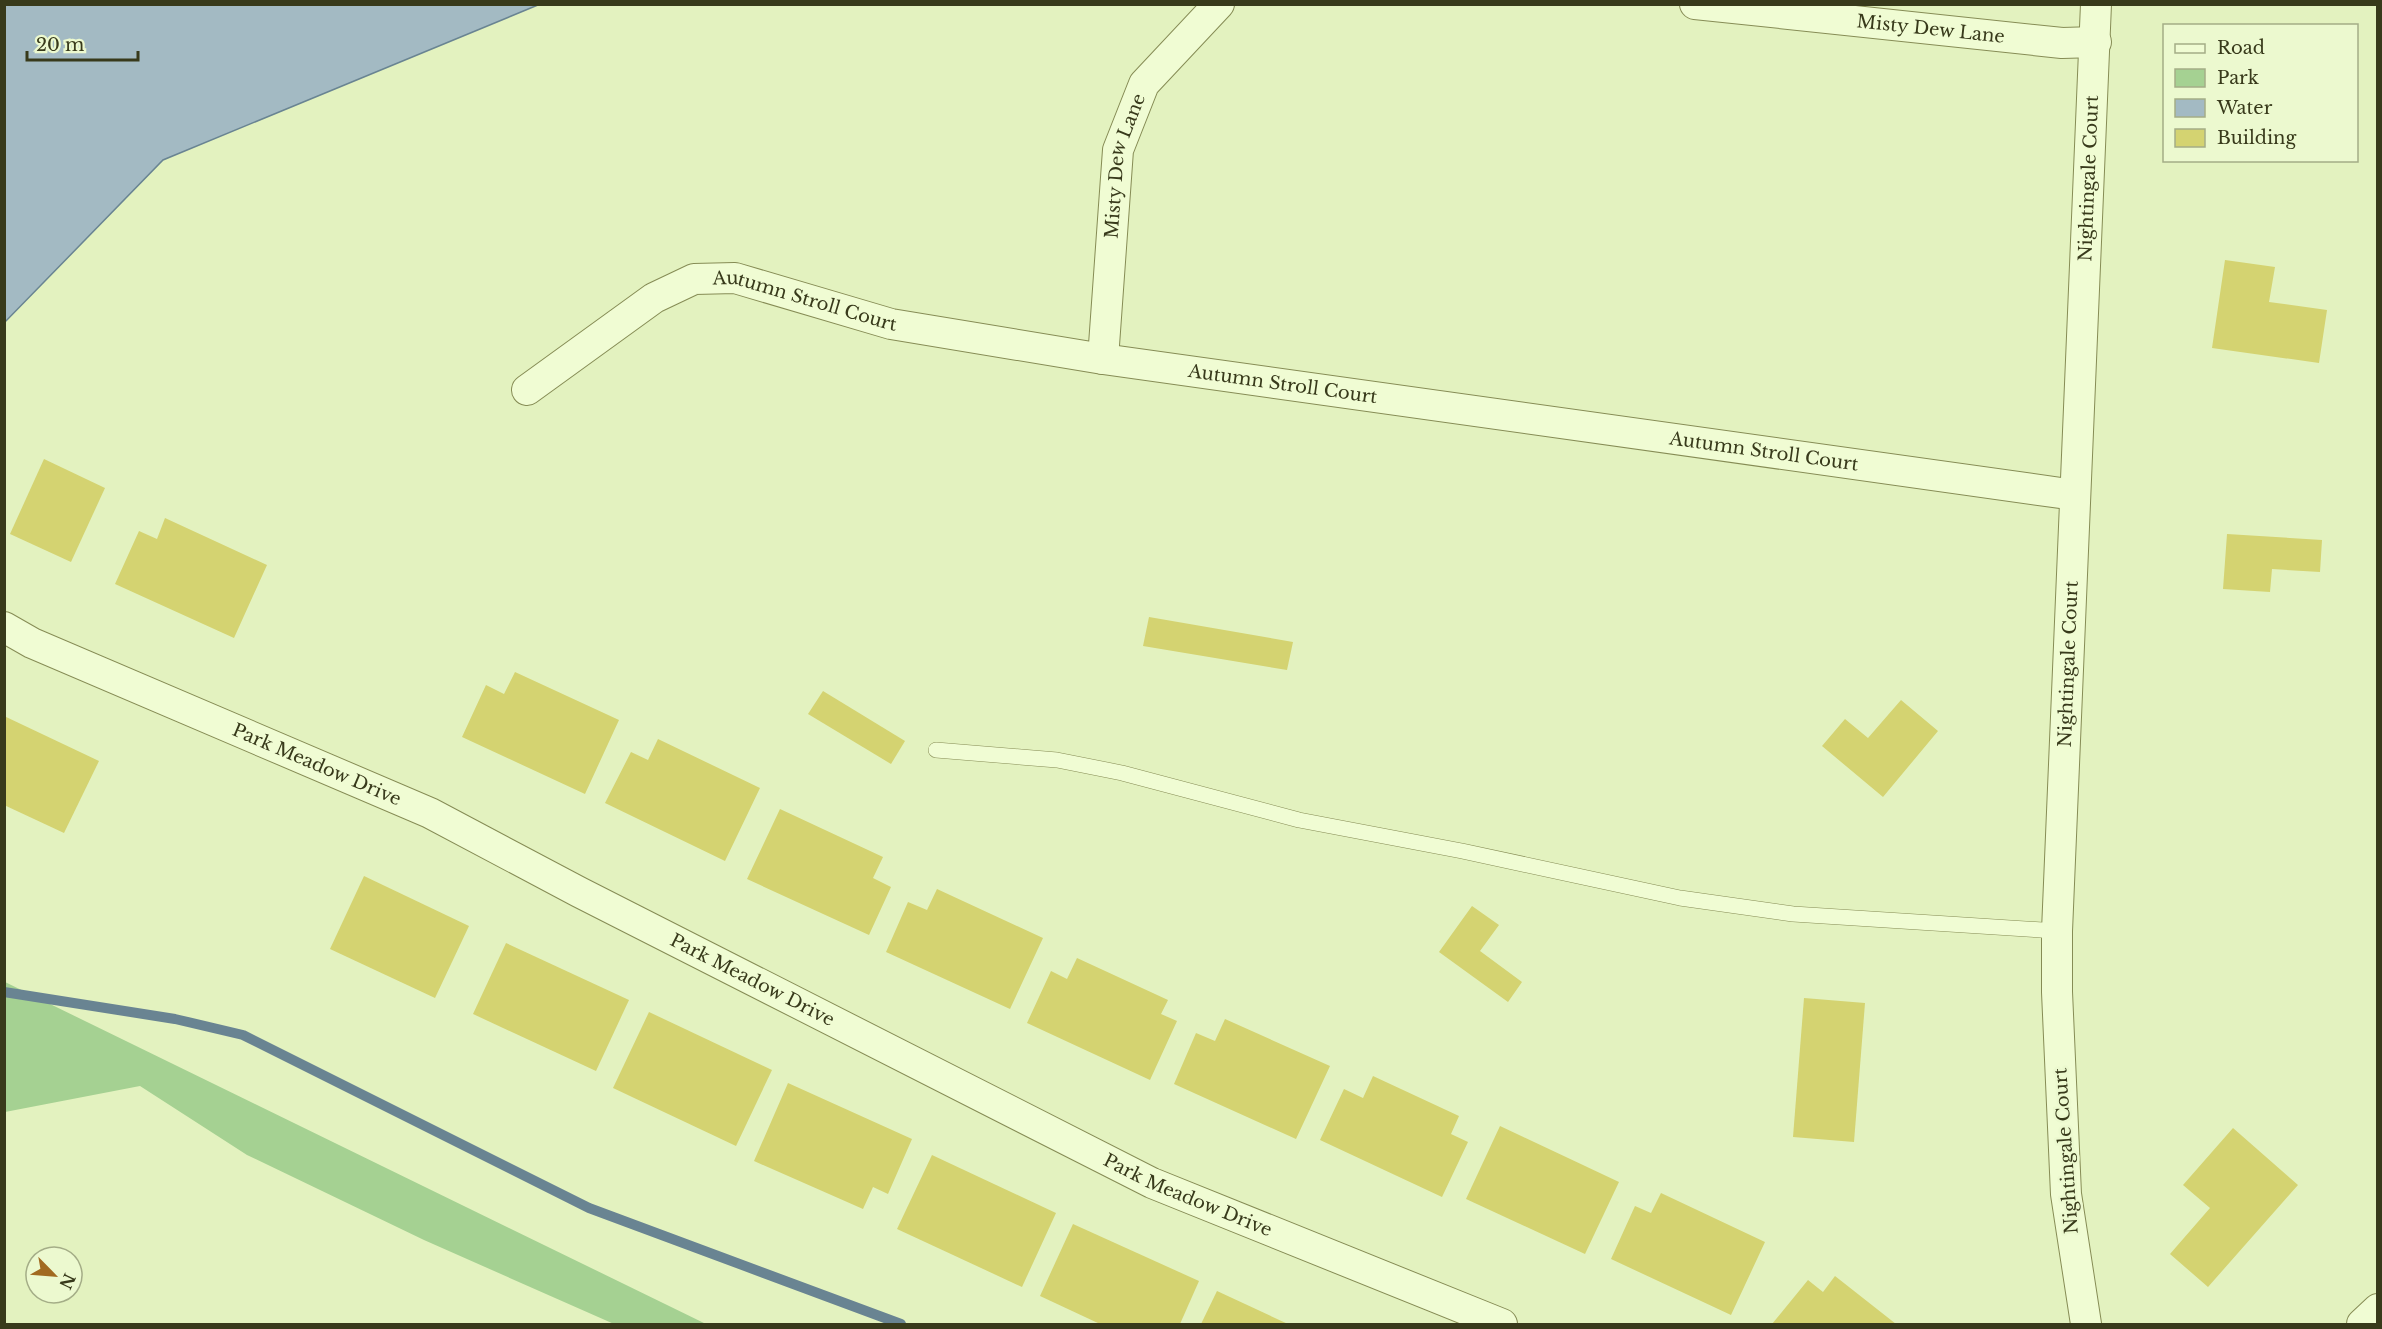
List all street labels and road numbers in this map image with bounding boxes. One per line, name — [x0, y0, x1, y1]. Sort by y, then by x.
street label: Misty Dew Lane — [1856, 10, 2006, 48]
street label: Misty Dew Lane — [1101, 90, 1150, 239]
street label: Nightingale Court — [2074, 95, 2103, 262]
street label: Autumn Stroll Court — [711, 267, 898, 336]
street label: Autumn Stroll Court — [1186, 360, 1379, 408]
street label: Autumn Stroll Court — [1667, 427, 1860, 476]
street label: Nightingale Court — [2054, 580, 2083, 748]
street label: Park Meadow Drive — [229, 719, 405, 810]
street label: Park Meadow Drive — [666, 929, 838, 1031]
street label: Nightingale Court — [2049, 1067, 2083, 1235]
street label: Park Meadow Drive — [1100, 1149, 1275, 1241]

